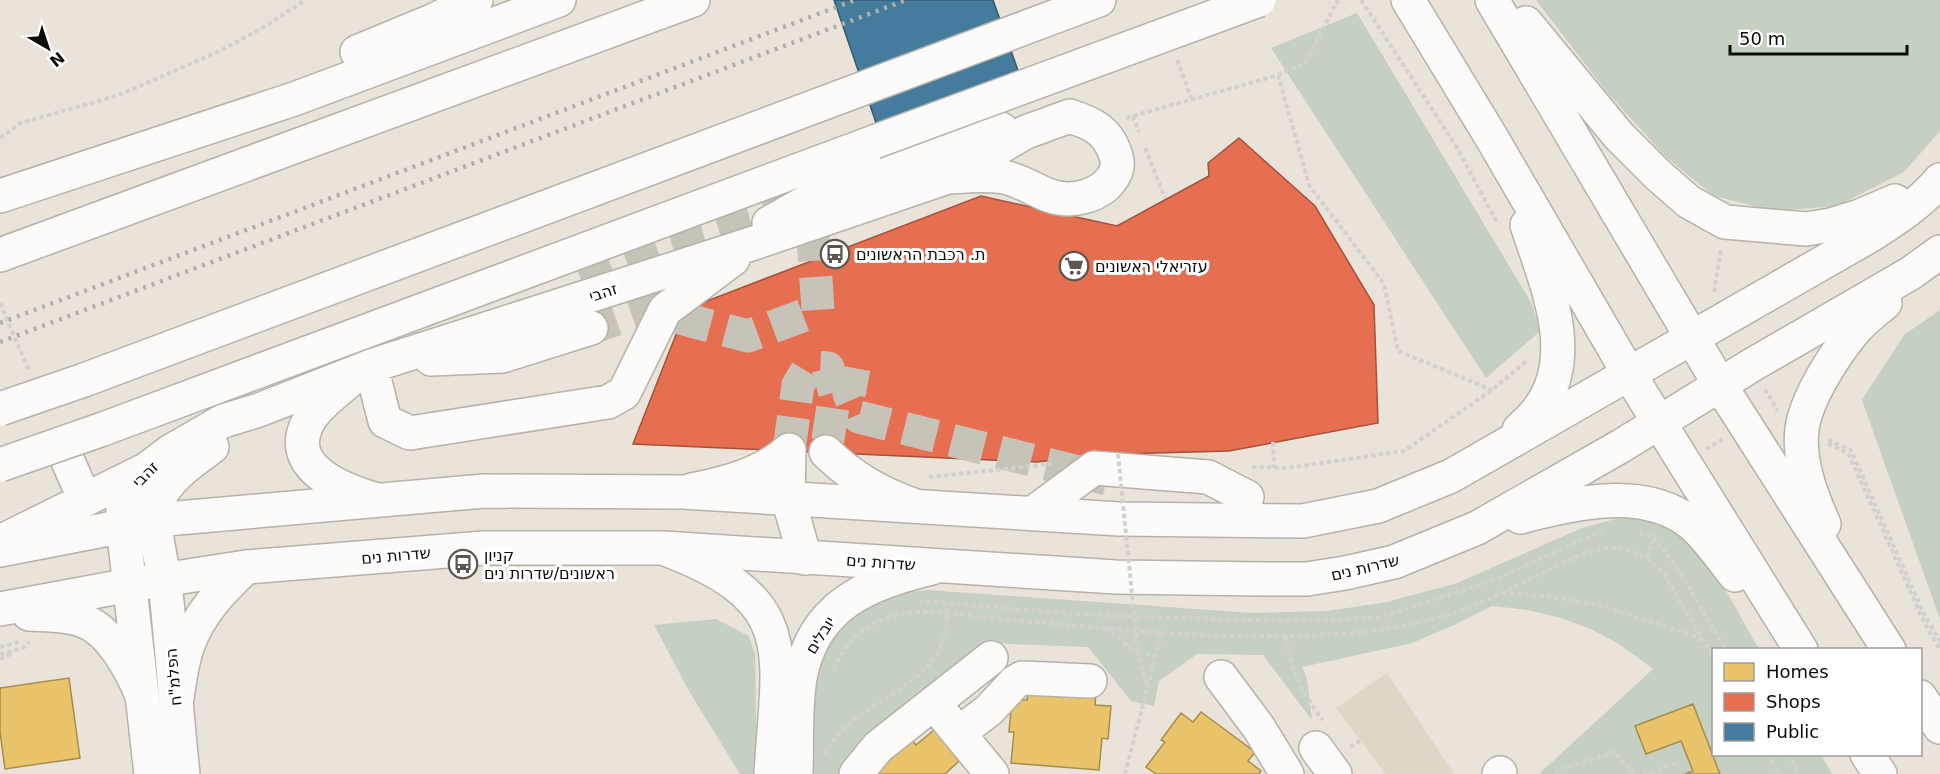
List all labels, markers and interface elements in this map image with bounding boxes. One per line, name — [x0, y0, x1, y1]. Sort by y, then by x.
north arrow — [18, 18, 78, 78]
scale bar — [1730, 18, 1907, 56]
text: 50 m — [1739, 28, 1785, 49]
text: N — [46, 48, 68, 71]
bus stop icon: ת. רכבת הראשונים — [819, 238, 851, 270]
place label: ת. רכבת הראשונים — [856, 245, 986, 264]
supermarket icon: עזריאלי ראשונים — [1058, 250, 1090, 282]
place label: עזריאלי ראשונים — [1095, 257, 1208, 276]
street label: זהבי — [587, 279, 620, 306]
street label: זהבי — [128, 457, 162, 491]
street label: שדרות נים — [361, 543, 432, 568]
place label: קניון ראשונים/שדרות נים — [484, 546, 615, 583]
bus stop icon: קניון ראשונים/שדרות נים — [447, 548, 479, 580]
street label: שדרות נים — [1329, 550, 1401, 585]
street label: שדרות נים — [846, 551, 916, 574]
street label: יובלים — [802, 613, 839, 657]
street label: הפלמ"ח — [161, 647, 185, 707]
legend — [1712, 648, 1922, 756]
text: Homes — [1766, 661, 1829, 682]
text: Shops — [1766, 691, 1821, 712]
text: Public — [1766, 721, 1819, 742]

